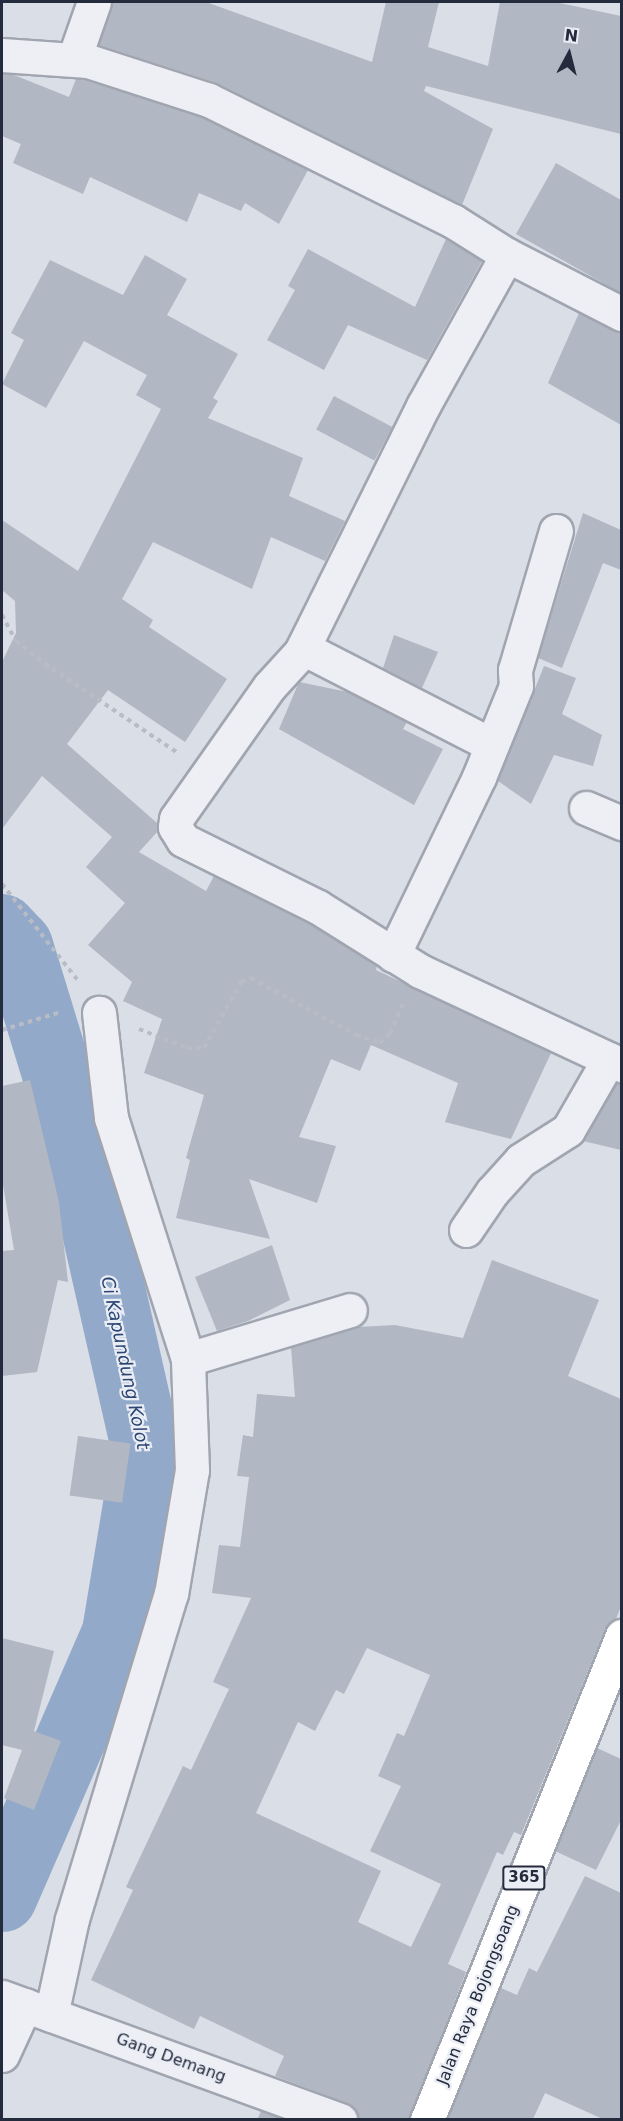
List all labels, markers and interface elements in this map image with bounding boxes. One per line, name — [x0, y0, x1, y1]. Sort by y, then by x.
north arrow — [539, 24, 599, 84]
text: N — [563, 25, 579, 46]
water label: Ci Kapundung Kolot — [96, 1275, 154, 1451]
road number: 365 — [502, 1866, 546, 1890]
street label: Jalan Raya Bojongsoang — [433, 1902, 523, 2088]
street label: Gang Demang — [113, 2029, 229, 2087]

